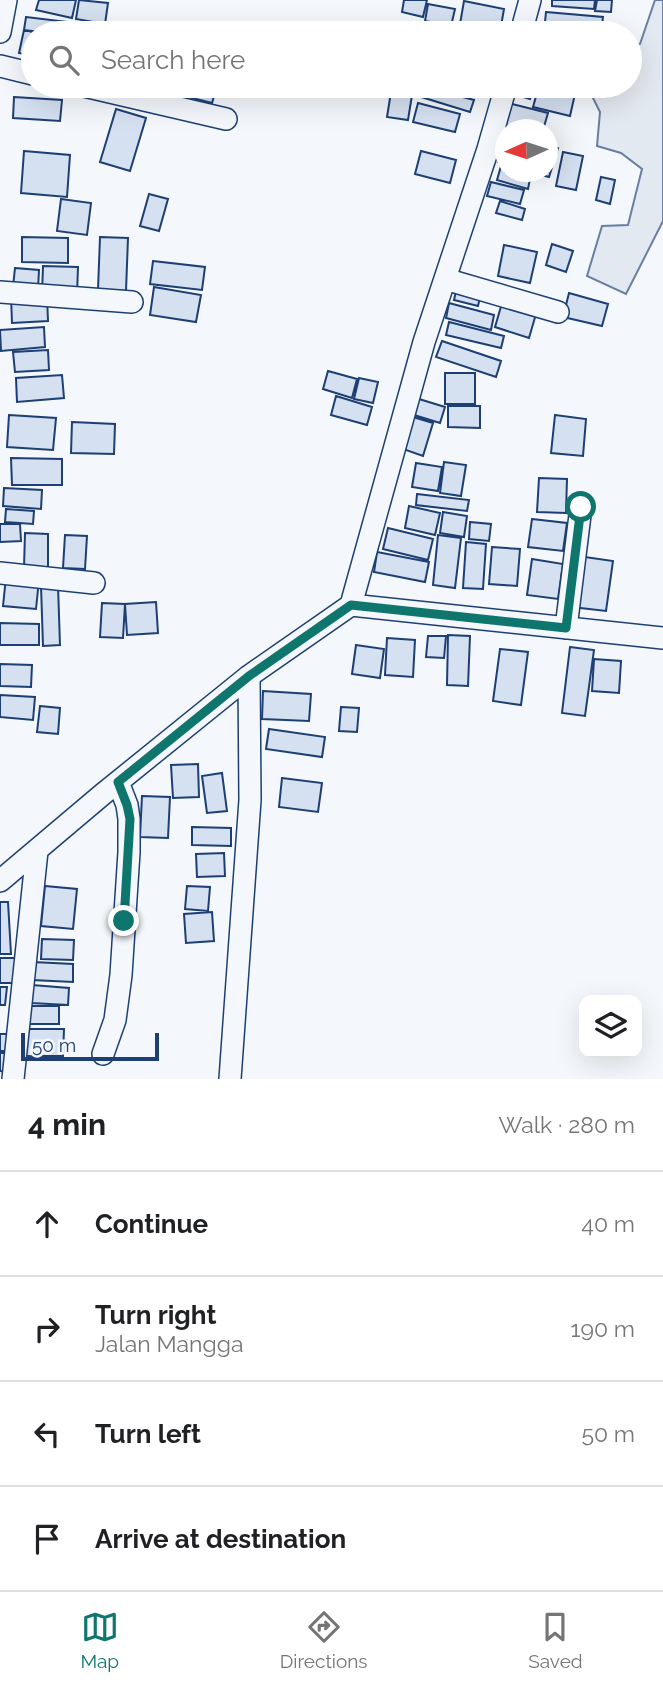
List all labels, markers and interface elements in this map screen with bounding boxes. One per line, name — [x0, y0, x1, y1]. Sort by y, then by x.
search box — [21, 21, 642, 98]
icon: search — [45, 41, 83, 79]
text: Search here — [101, 45, 245, 75]
north arrow — [495, 119, 558, 182]
route start — [565, 491, 596, 522]
route end — [108, 905, 139, 936]
map controls — [579, 995, 642, 1058]
button: layers — [579, 995, 642, 1058]
scale bar — [21, 1030, 159, 1062]
text: 50 m — [32, 1034, 76, 1056]
text: 4 min — [28, 1107, 106, 1142]
text: Walk · 280 m — [498, 1111, 635, 1138]
icon: ahead — [28, 1205, 66, 1243]
text: Continue — [95, 1209, 208, 1239]
text: 40 m — [581, 1210, 635, 1237]
text: Turn right — [95, 1300, 216, 1330]
icon: right — [28, 1310, 66, 1348]
text: 190 m — [571, 1315, 635, 1342]
text: Jalan Mangga — [95, 1330, 243, 1357]
icon: left — [28, 1415, 66, 1453]
text: Turn left — [95, 1419, 201, 1449]
text: 50 m — [581, 1420, 635, 1447]
icon: arrive — [28, 1520, 66, 1558]
text: Arrive at destination — [95, 1524, 346, 1554]
tab: Map — [80, 1608, 119, 1672]
tab: Directions — [280, 1608, 368, 1672]
tab: Saved — [528, 1608, 583, 1672]

